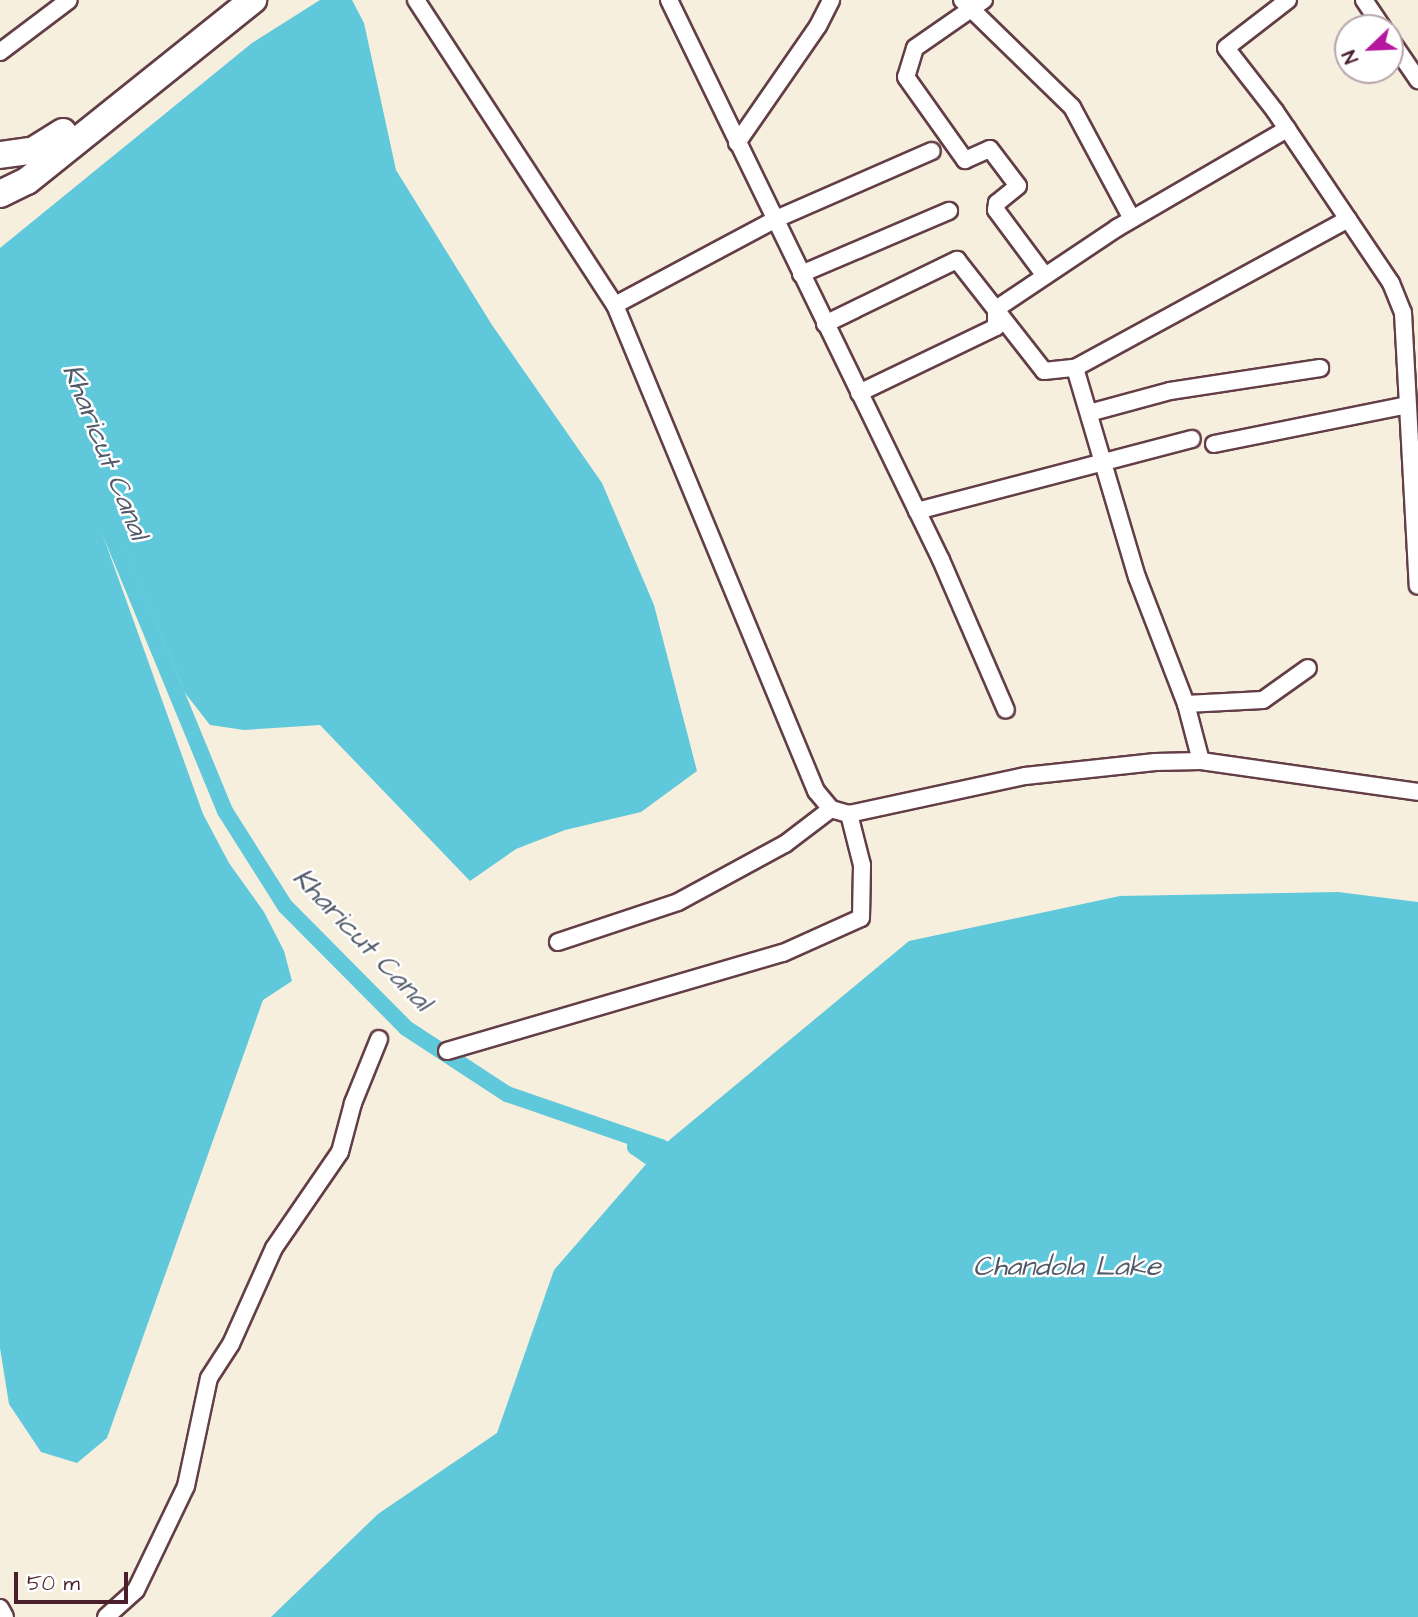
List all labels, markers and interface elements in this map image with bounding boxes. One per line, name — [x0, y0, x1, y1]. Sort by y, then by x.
north arrow — [1334, 14, 1404, 84]
text: N — [1336, 46, 1366, 67]
water label: Kharicut Canal — [55, 360, 155, 544]
water label: Kharicut Canal — [285, 861, 439, 1019]
water label: Chandola Lake — [973, 1250, 1161, 1284]
scale bar — [18, 1558, 131, 1602]
text: 50 m — [27, 1569, 80, 1598]

